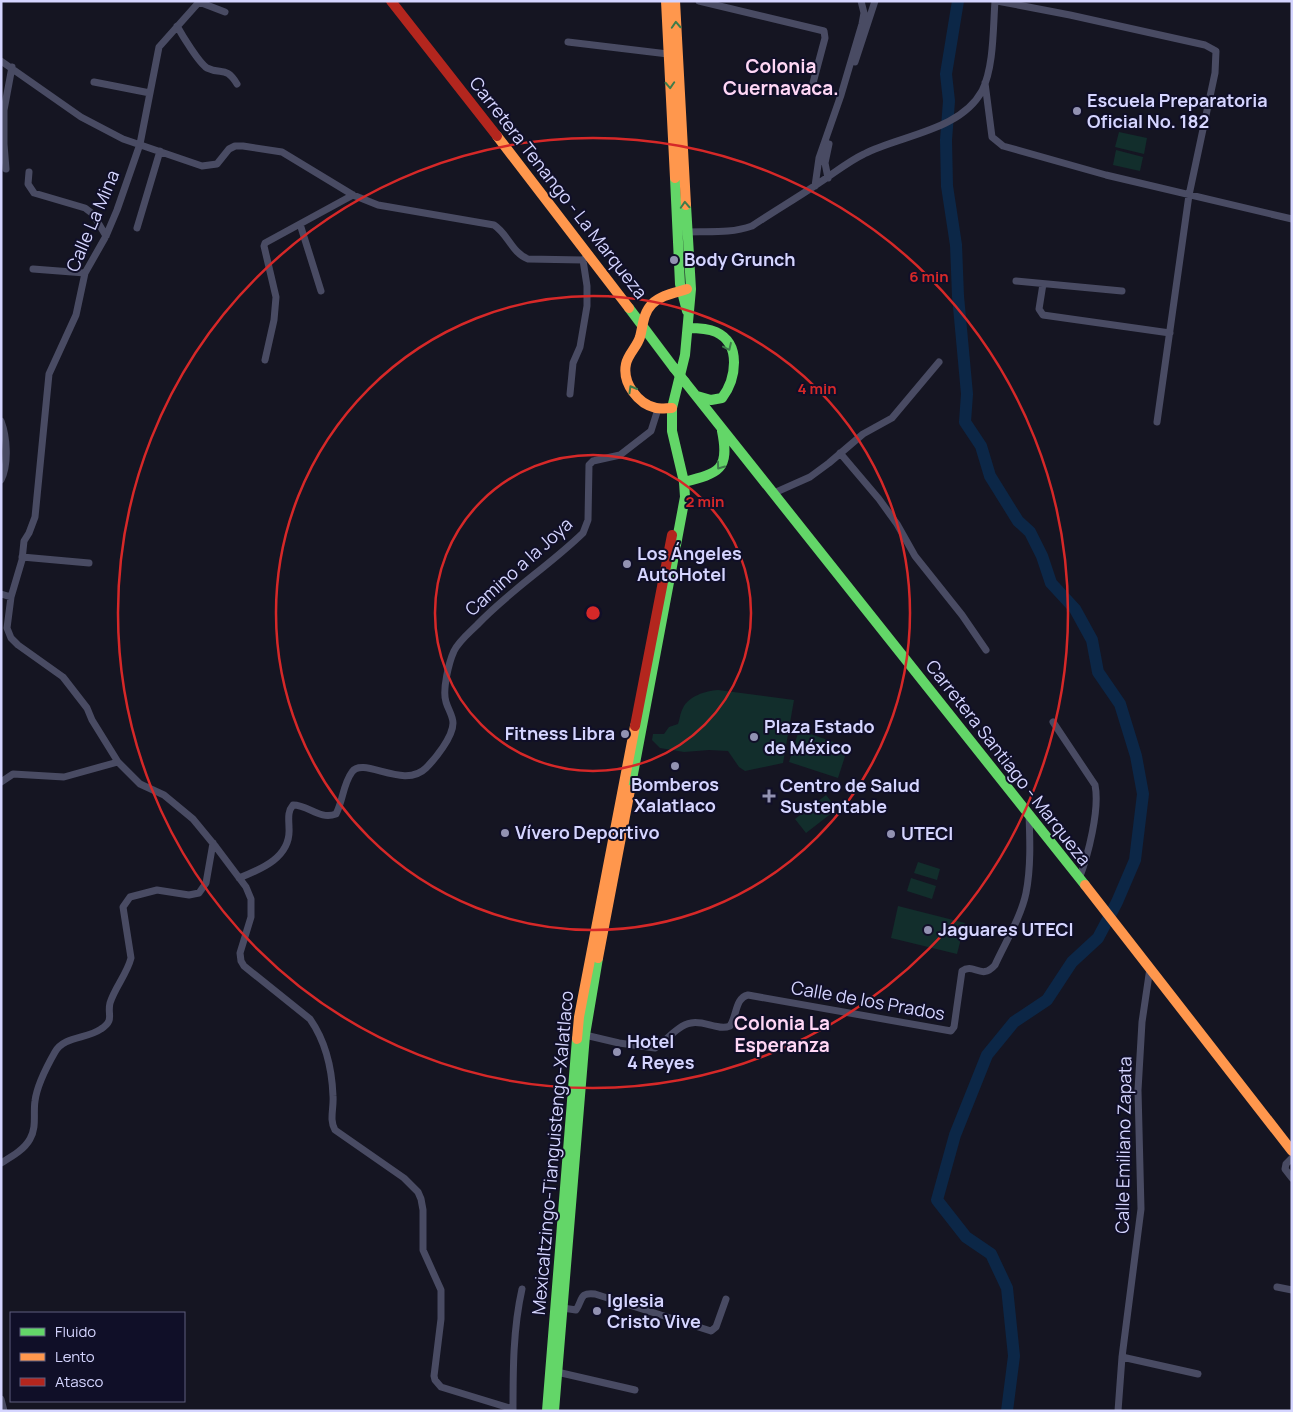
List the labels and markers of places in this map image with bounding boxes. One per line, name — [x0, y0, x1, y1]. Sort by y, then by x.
place label: Escuela Preparatoria Oficial No. 182 — [1087, 88, 1268, 133]
marker: Escuela Preparatoria Oficial No. 182 — [1071, 105, 1083, 117]
place label: Body Grunch — [684, 247, 796, 271]
marker: Body Grunch — [668, 254, 680, 266]
place label: Los Ángeles AutoHotel — [637, 541, 742, 586]
marker: Los Ángeles AutoHotel — [621, 558, 633, 570]
centre of rings — [584, 604, 602, 622]
place label: Plaza Estado de México — [764, 714, 875, 759]
place label: Fitness Libra — [505, 721, 615, 745]
marker: Fitness Libra — [619, 728, 631, 740]
marker: Plaza Estado de México — [748, 731, 760, 743]
marker: Bomberos Xalatlaco — [669, 760, 681, 772]
place label: Bomberos Xalatlaco — [631, 772, 719, 817]
place label: Centro de Salud Sustentable — [780, 773, 920, 818]
marker: Centro de Salud Sustentable — [762, 789, 776, 803]
place label: Vívero Deportivo — [515, 820, 660, 844]
place label: UTECI — [901, 821, 953, 845]
marker: Vívero Deportivo — [499, 827, 511, 839]
marker: UTECI — [885, 828, 897, 840]
place label: Jaguares UTECI — [938, 917, 1074, 941]
marker: Jaguares UTECI — [922, 924, 934, 936]
place label: Hotel 4 Reyes — [627, 1029, 695, 1074]
marker: Hotel 4 Reyes — [611, 1046, 623, 1058]
place label: Iglesia Cristo Vive — [607, 1288, 701, 1333]
marker: Iglesia Cristo Vive — [591, 1305, 603, 1317]

